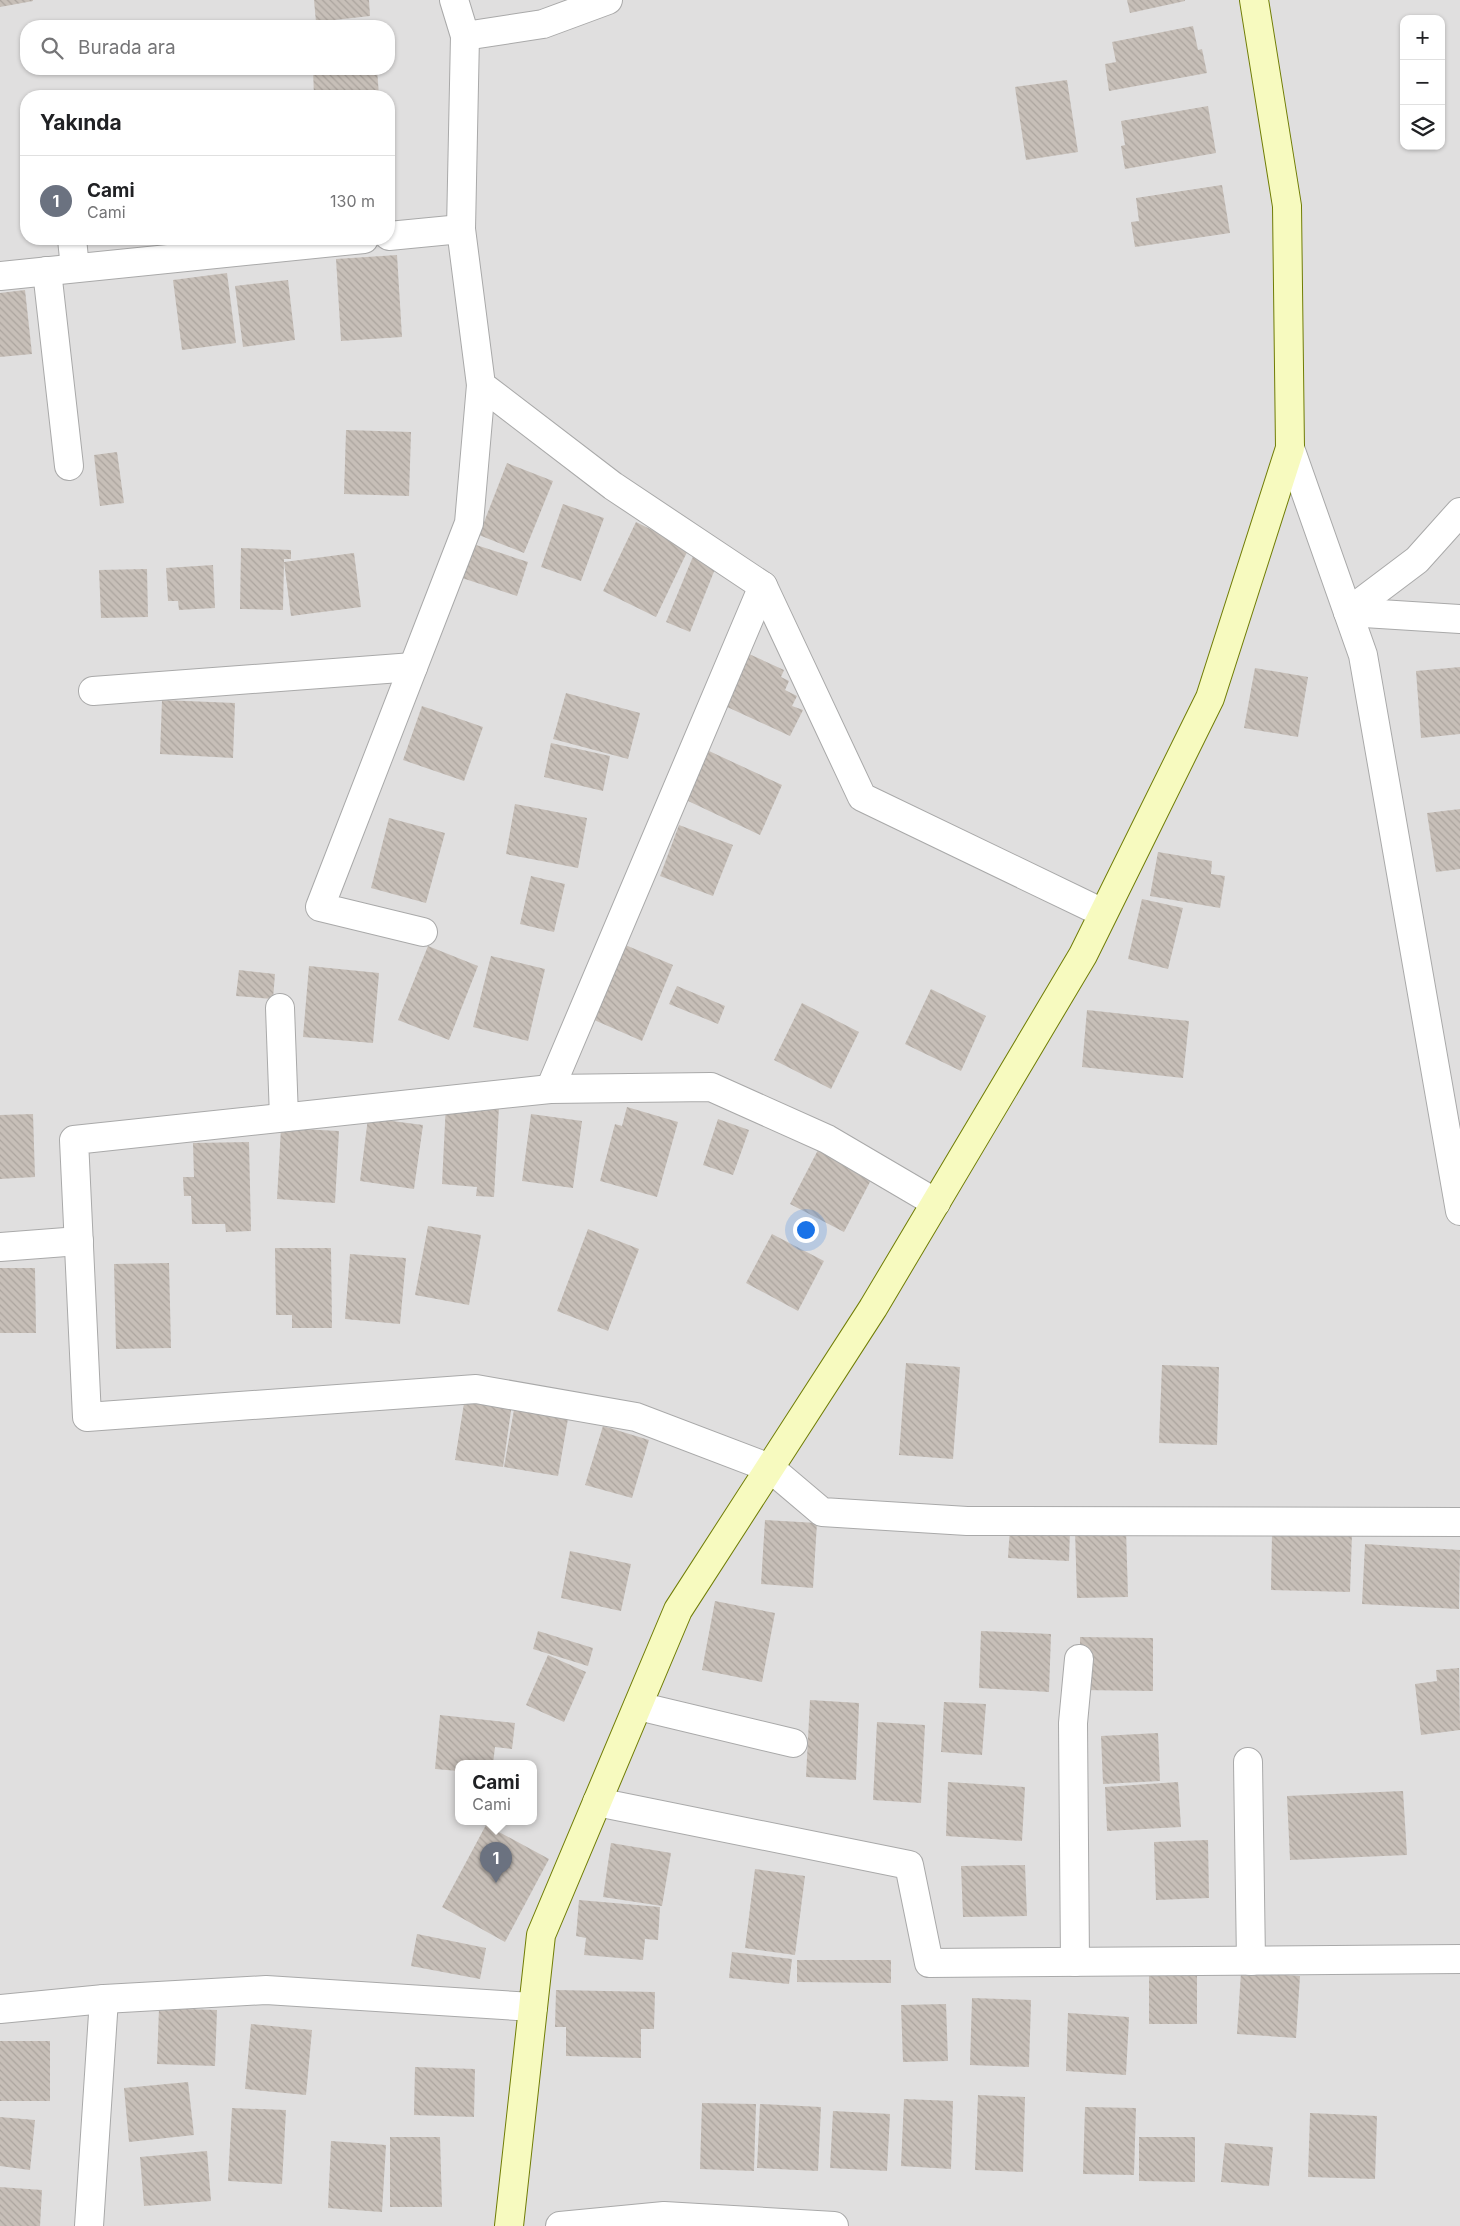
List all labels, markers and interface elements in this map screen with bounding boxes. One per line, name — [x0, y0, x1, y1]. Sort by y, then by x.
map controls — [1400, 15, 1445, 150]
button: + — [1400, 15, 1445, 60]
search box — [20, 20, 395, 75]
icon: search — [38, 34, 66, 62]
text: Burada ara — [78, 36, 176, 59]
button: − — [1400, 60, 1445, 105]
button: layers — [1400, 105, 1445, 150]
text: Yakında — [40, 110, 122, 135]
text: Cami — [87, 179, 135, 202]
text: 1 — [53, 191, 59, 211]
text: 130 m — [330, 191, 375, 211]
text: Cami — [87, 202, 126, 222]
your location — [793, 1217, 819, 1243]
popup — [455, 1760, 537, 1825]
text: Cami — [472, 1771, 520, 1794]
text: Cami — [472, 1794, 511, 1814]
pin: 1 — [480, 1842, 512, 1883]

